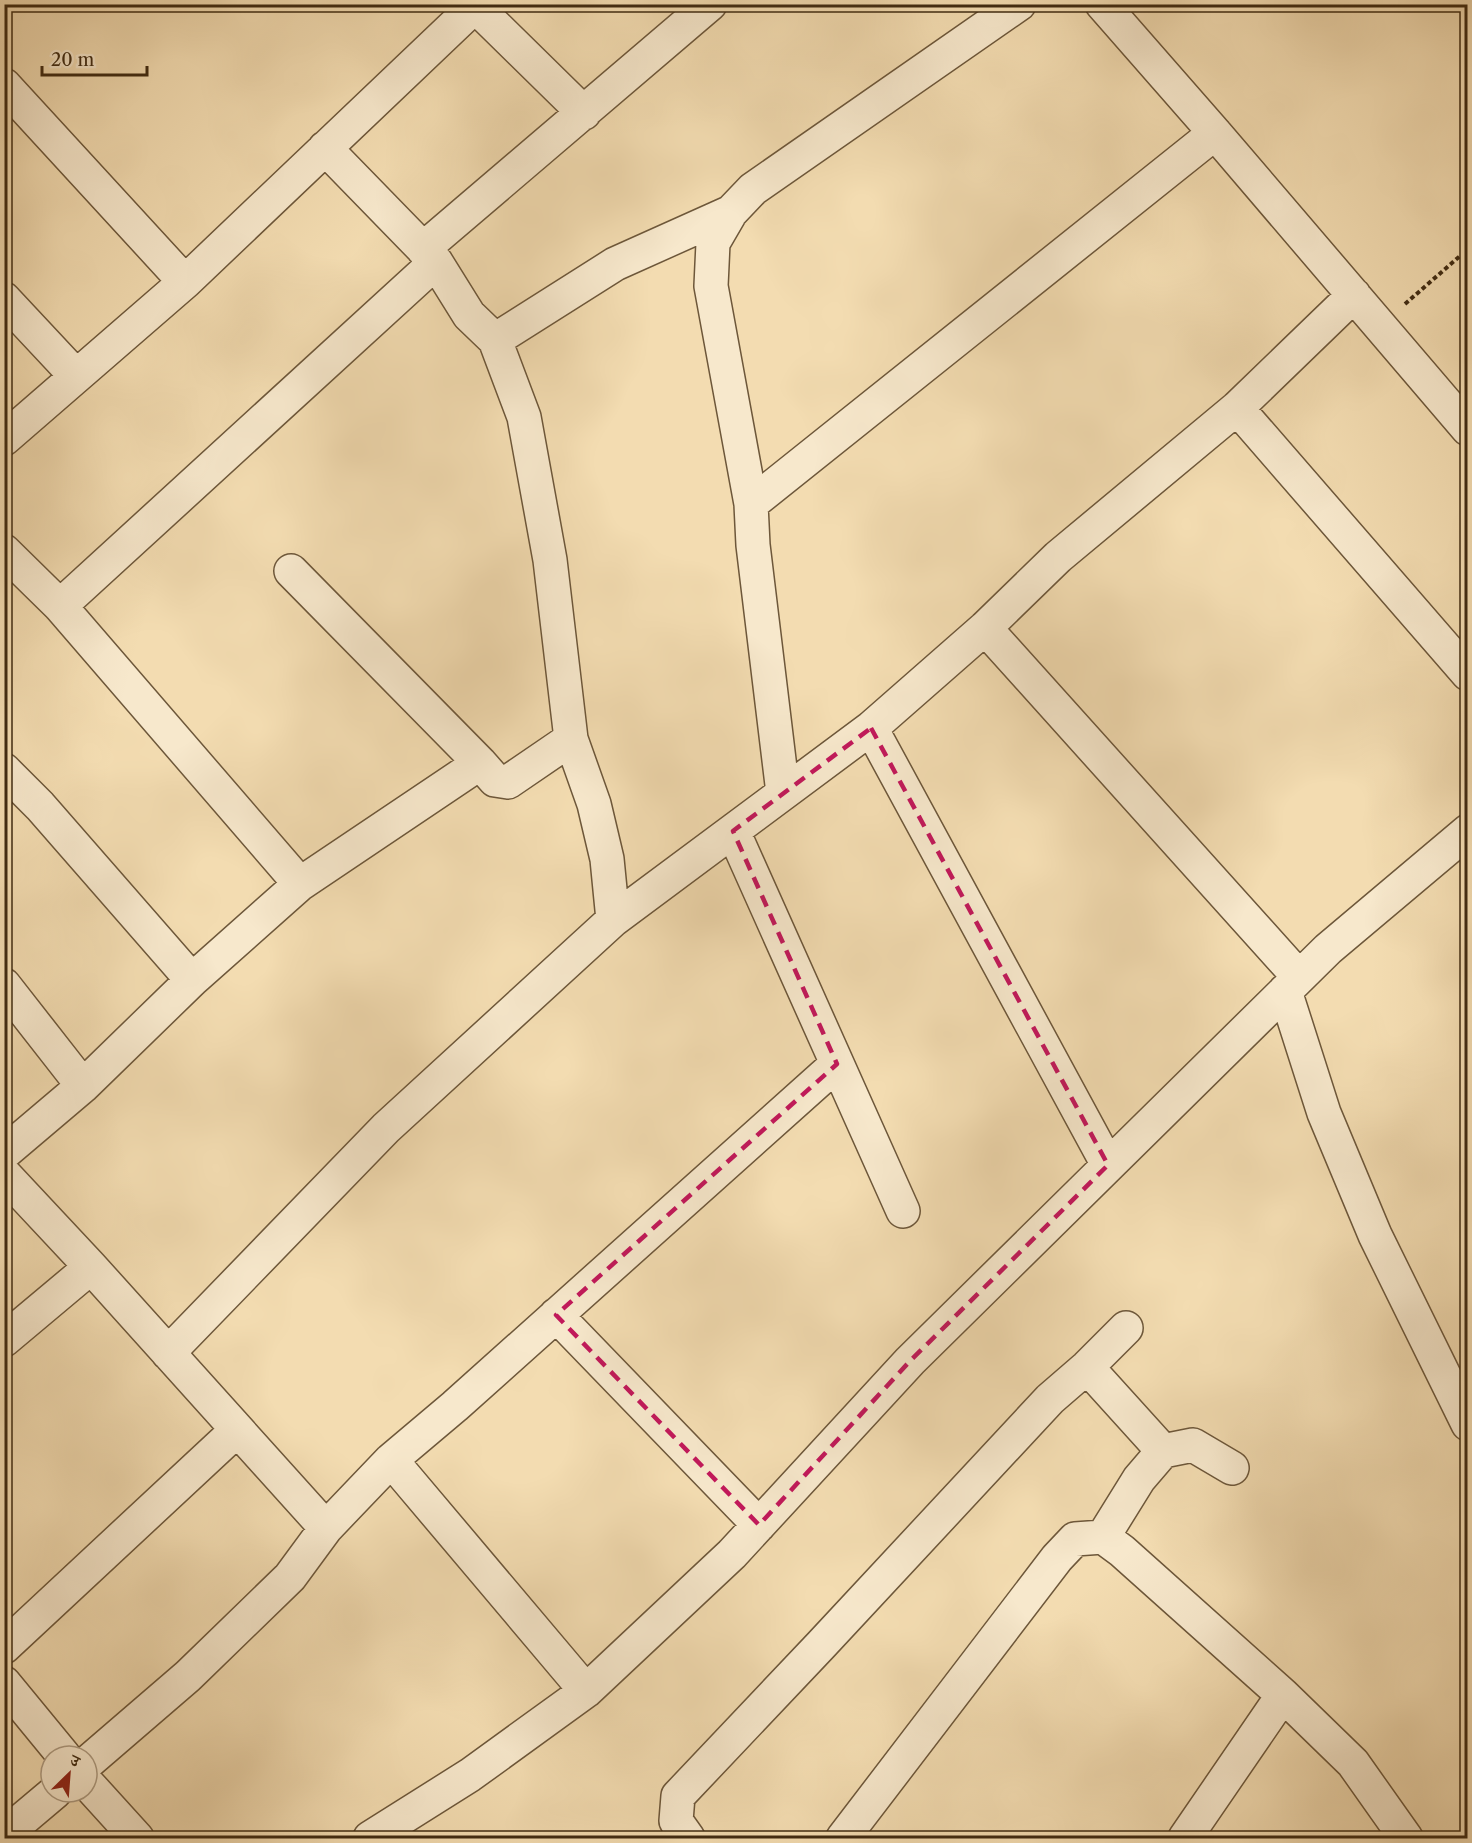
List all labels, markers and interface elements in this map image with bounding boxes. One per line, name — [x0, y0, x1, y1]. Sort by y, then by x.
scale bar — [42, 39, 147, 77]
text: 20 m — [51, 49, 95, 71]
north arrow — [39, 1744, 99, 1804]
text: उ — [67, 1749, 85, 1772]

